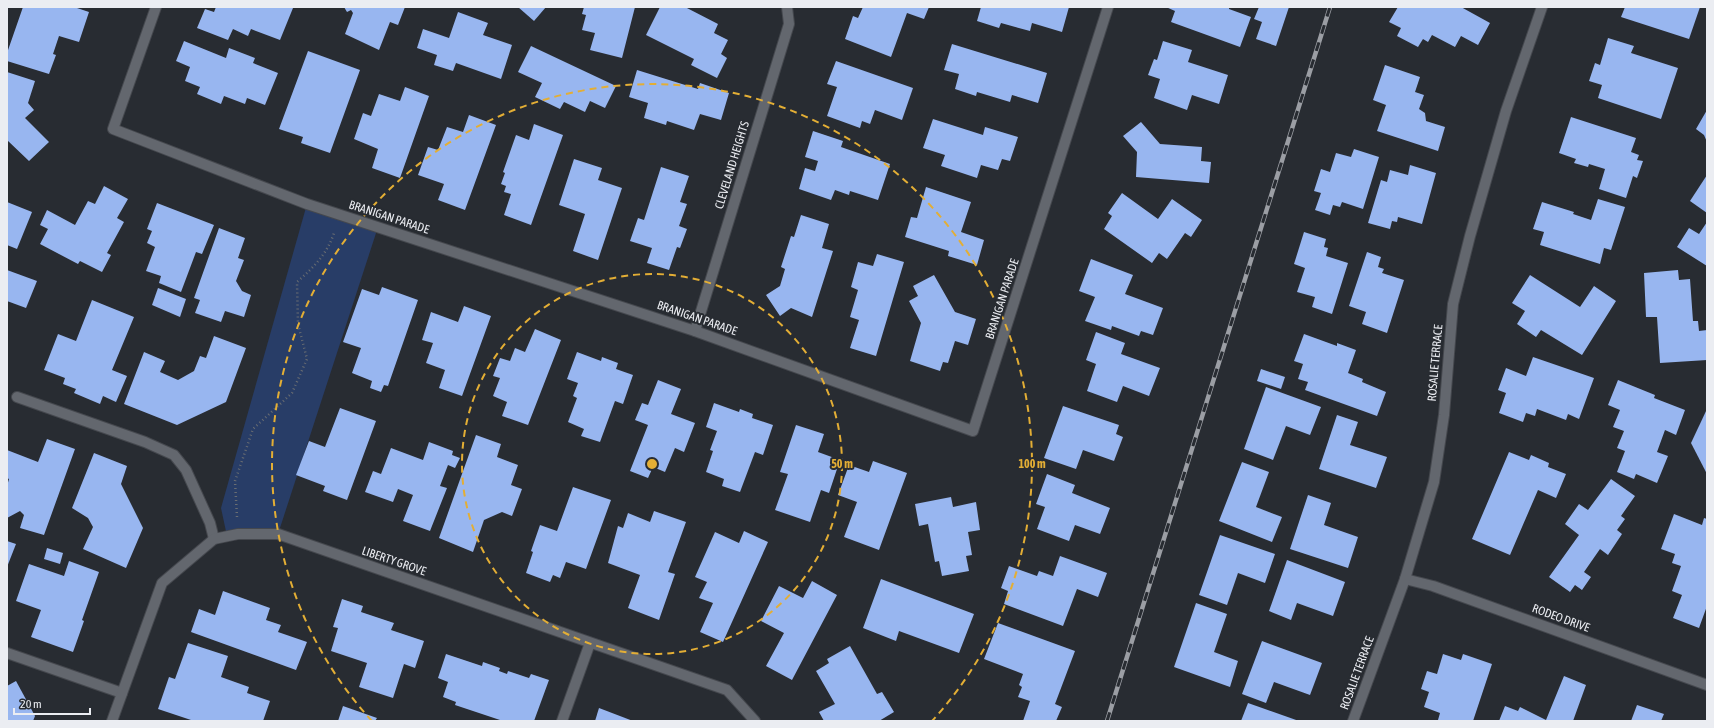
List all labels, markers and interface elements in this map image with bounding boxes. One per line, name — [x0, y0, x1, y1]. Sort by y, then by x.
street label: CLEVELAND HEIGHTS — [712, 119, 752, 211]
street label: BRANIGAN PARADE — [347, 197, 431, 237]
street label: BRANIGAN PARADE — [982, 257, 1022, 341]
street label: BRANIGAN PARADE — [655, 298, 739, 338]
street label: ROSALIE TERRACE — [1425, 324, 1445, 402]
centre of rings — [645, 457, 659, 471]
text: 50 m — [831, 457, 853, 471]
text: 100 m — [1018, 457, 1046, 471]
street label: LIBERTY GROVE — [360, 543, 428, 579]
street label: RODEO DRIVE — [1530, 601, 1592, 635]
street label: ROSALIE TERRACE — [1337, 634, 1377, 712]
scale bar — [14, 690, 90, 716]
text: 20 m — [20, 697, 42, 711]

